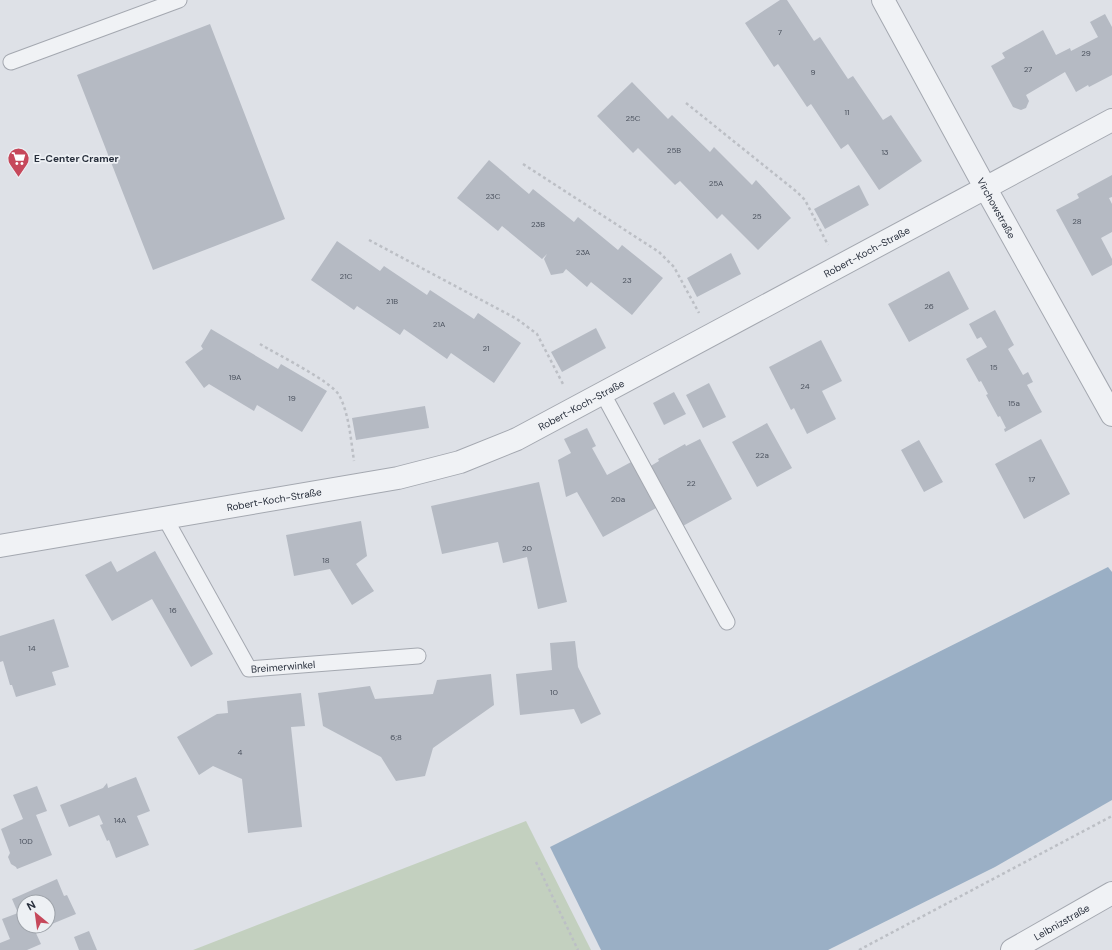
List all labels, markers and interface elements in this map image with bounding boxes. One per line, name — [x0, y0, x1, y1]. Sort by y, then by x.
house number: 7 — [778, 27, 782, 37]
house number: 29 — [1081, 48, 1091, 58]
house number: 27 — [1024, 64, 1032, 74]
house number: 9 — [810, 67, 816, 77]
house number: 11 — [845, 107, 850, 117]
house number: 25C — [625, 113, 641, 123]
supermarket icon: E-Center Cramer — [5, 145, 31, 178]
house number: 25B — [667, 145, 681, 155]
house number: 13 — [881, 147, 889, 157]
place label: E-Center Cramer — [34, 152, 119, 165]
street label: Virchowstraße — [975, 175, 1019, 241]
house number: 25A — [709, 178, 724, 188]
house number: 23C — [485, 191, 501, 201]
house number: 25 — [752, 211, 762, 221]
house number: 28 — [1072, 216, 1082, 226]
house number: 23B — [531, 219, 545, 229]
street label: Robert-Koch-Straße — [821, 223, 912, 280]
house number: 23A — [576, 247, 591, 257]
house number: 21C — [340, 271, 353, 281]
house number: 23 — [622, 275, 632, 285]
house number: 21B — [386, 296, 398, 306]
house number: 26 — [924, 301, 934, 311]
house number: 21A — [433, 319, 446, 329]
house number: 21 — [482, 343, 490, 353]
house number: 15 — [990, 362, 998, 372]
house number: 19A — [229, 372, 242, 382]
street label: Robert-Koch-Straße — [536, 376, 627, 433]
house number: 24 — [800, 381, 810, 391]
house number: 19 — [288, 393, 296, 403]
house number: 15a — [1008, 398, 1020, 408]
house number: 22a — [755, 450, 769, 460]
house number: 17 — [1029, 474, 1035, 484]
house number: 22 — [686, 478, 696, 488]
street label: Robert-Koch-Straße — [226, 485, 323, 514]
house number: 20a — [611, 494, 625, 504]
house number: 20 — [522, 543, 533, 553]
house number: 18 — [322, 555, 330, 565]
house number: 16 — [169, 605, 177, 615]
house number: 14 — [28, 643, 36, 653]
street label: Breimerwinkel — [251, 657, 316, 675]
house number: 10 — [550, 687, 559, 697]
house number: 6;8 — [390, 732, 402, 742]
house number: 4 — [238, 747, 243, 757]
house number: 14A — [114, 815, 127, 825]
house number: 10D — [19, 836, 33, 846]
north arrow — [16, 894, 56, 934]
text: N — [24, 897, 38, 913]
street label: Leibnizstraße — [1031, 901, 1092, 943]

